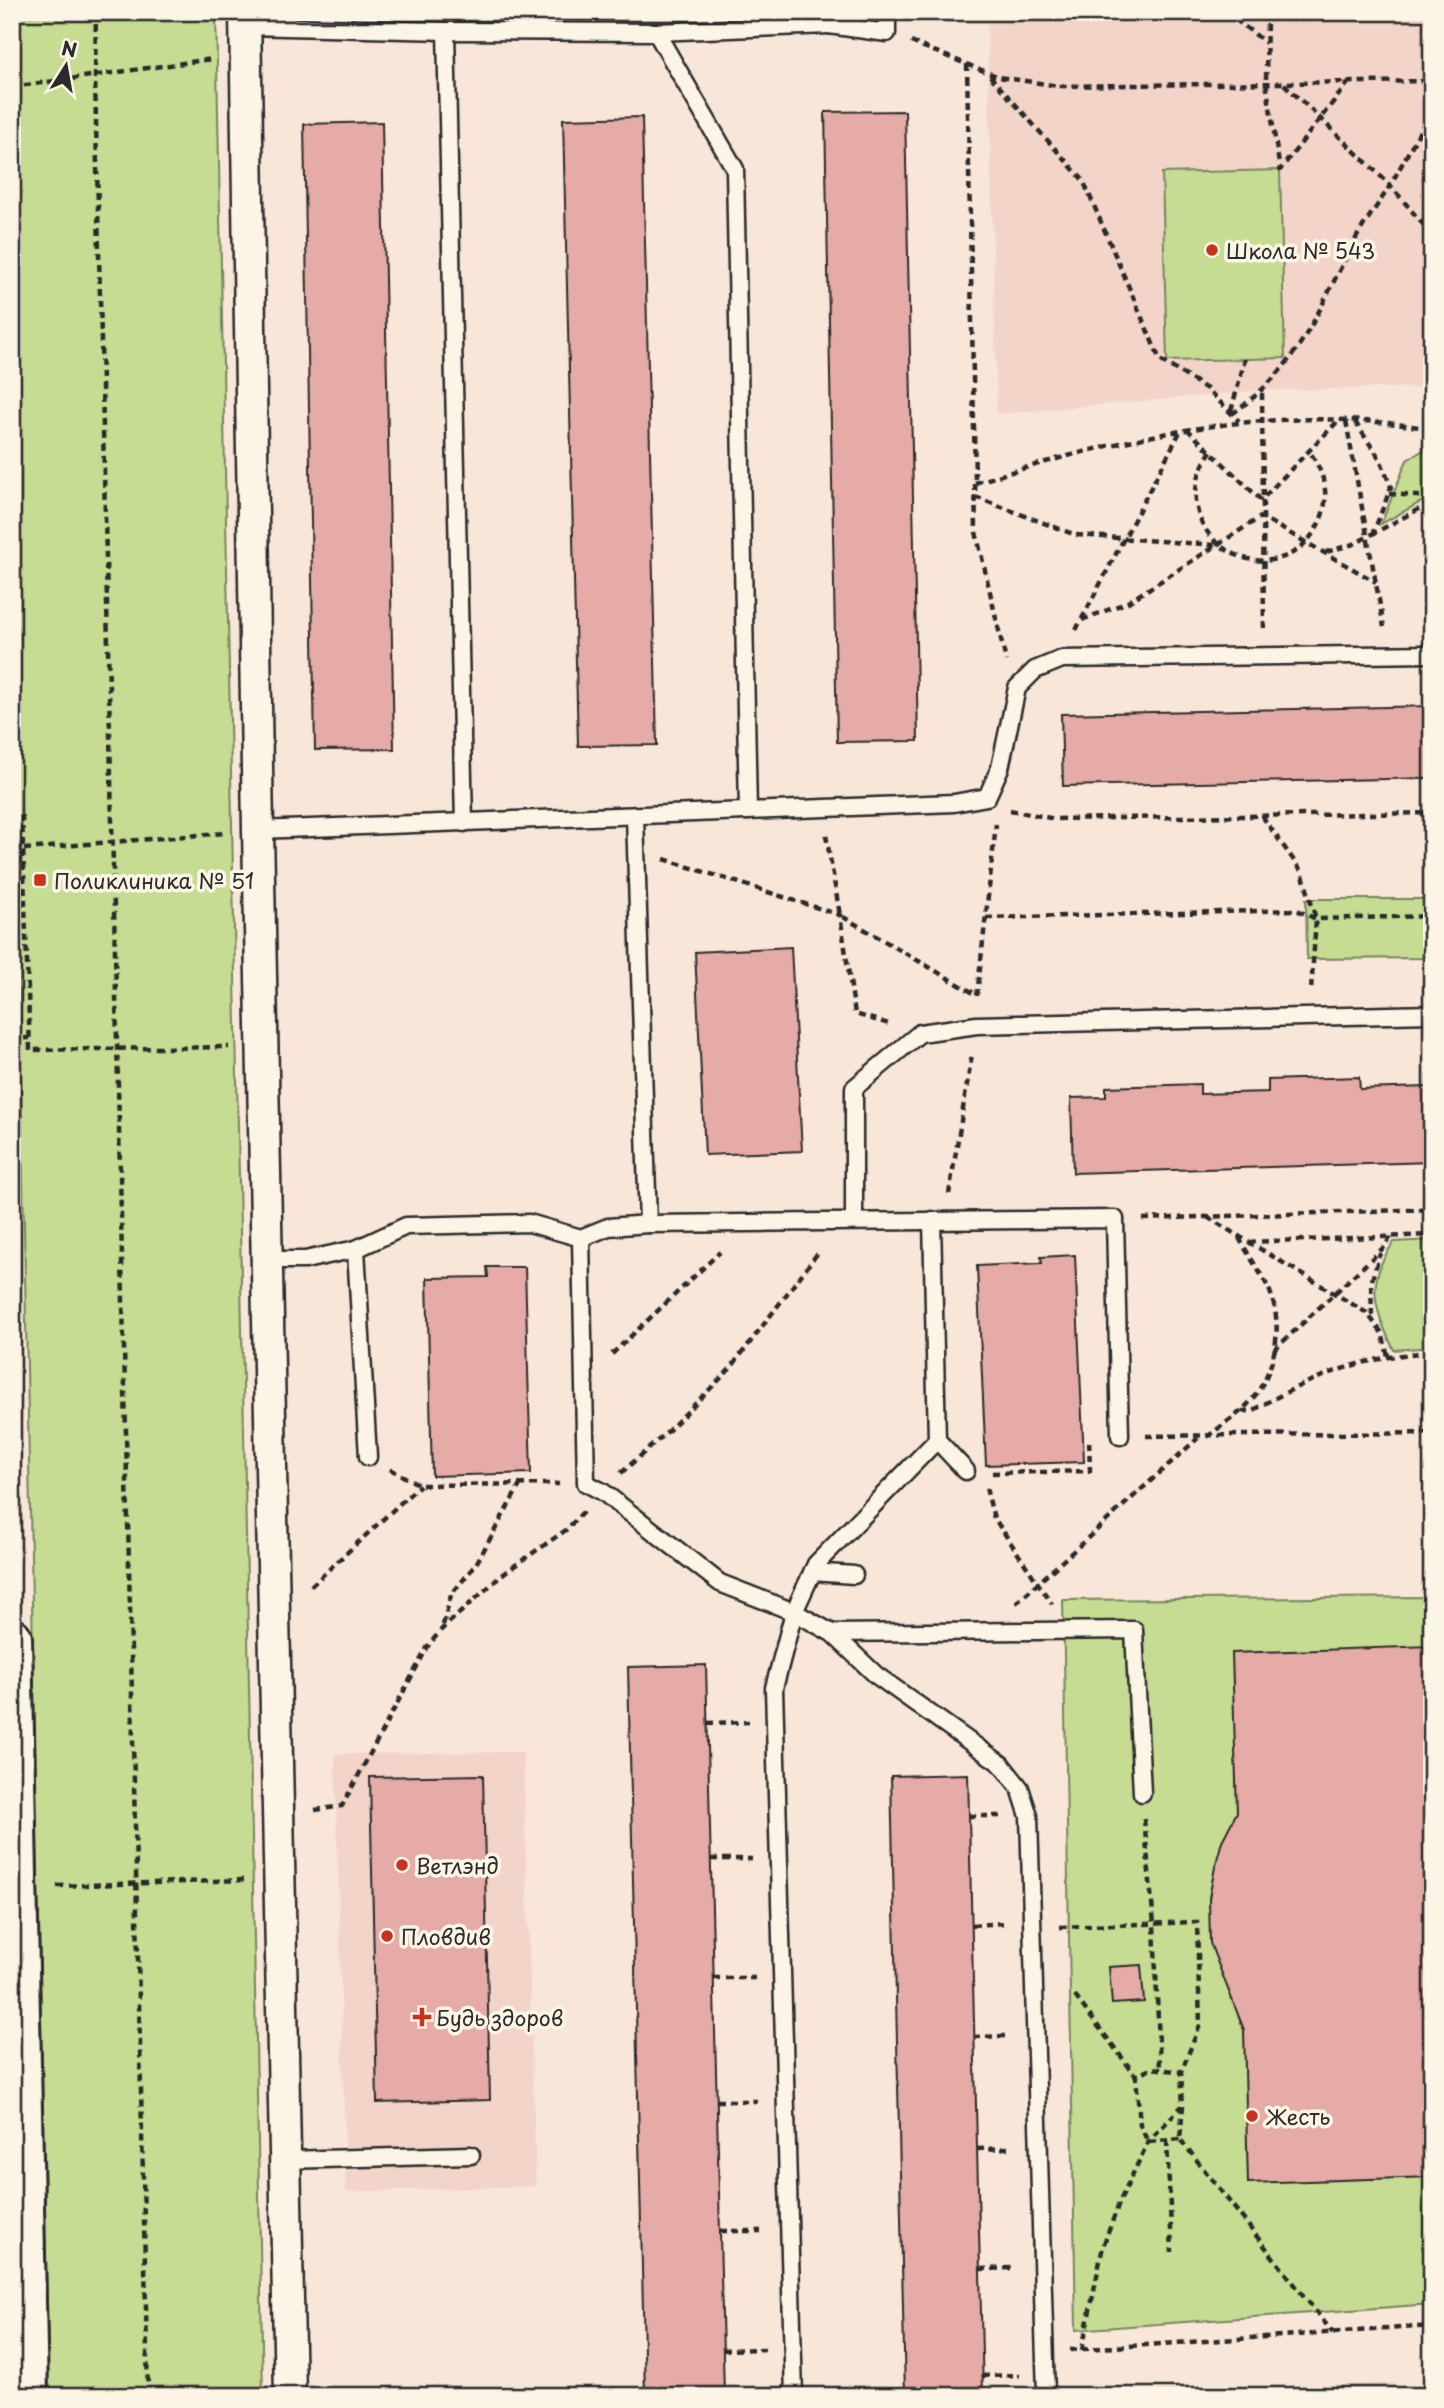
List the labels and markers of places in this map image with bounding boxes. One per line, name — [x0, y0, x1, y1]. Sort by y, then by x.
place label: Школа № 543 — [1226, 234, 1375, 266]
marker: Школа № 543 — [1204, 242, 1220, 258]
place label: Поликлиника № 51 — [54, 864, 254, 896]
marker: Поликлиника № 51 — [32, 872, 48, 888]
place label: Ветлэнд — [416, 1849, 499, 1881]
marker: Ветлэнд — [394, 1857, 410, 1873]
place label: Пловдив — [401, 1920, 491, 1952]
marker: Пловдив — [379, 1928, 395, 1944]
place label: Будь здоров — [436, 2001, 563, 2033]
marker: Будь здоров — [414, 2009, 430, 2025]
place label: Жесть — [1266, 2100, 1330, 2132]
marker: Жесть — [1244, 2108, 1260, 2124]

